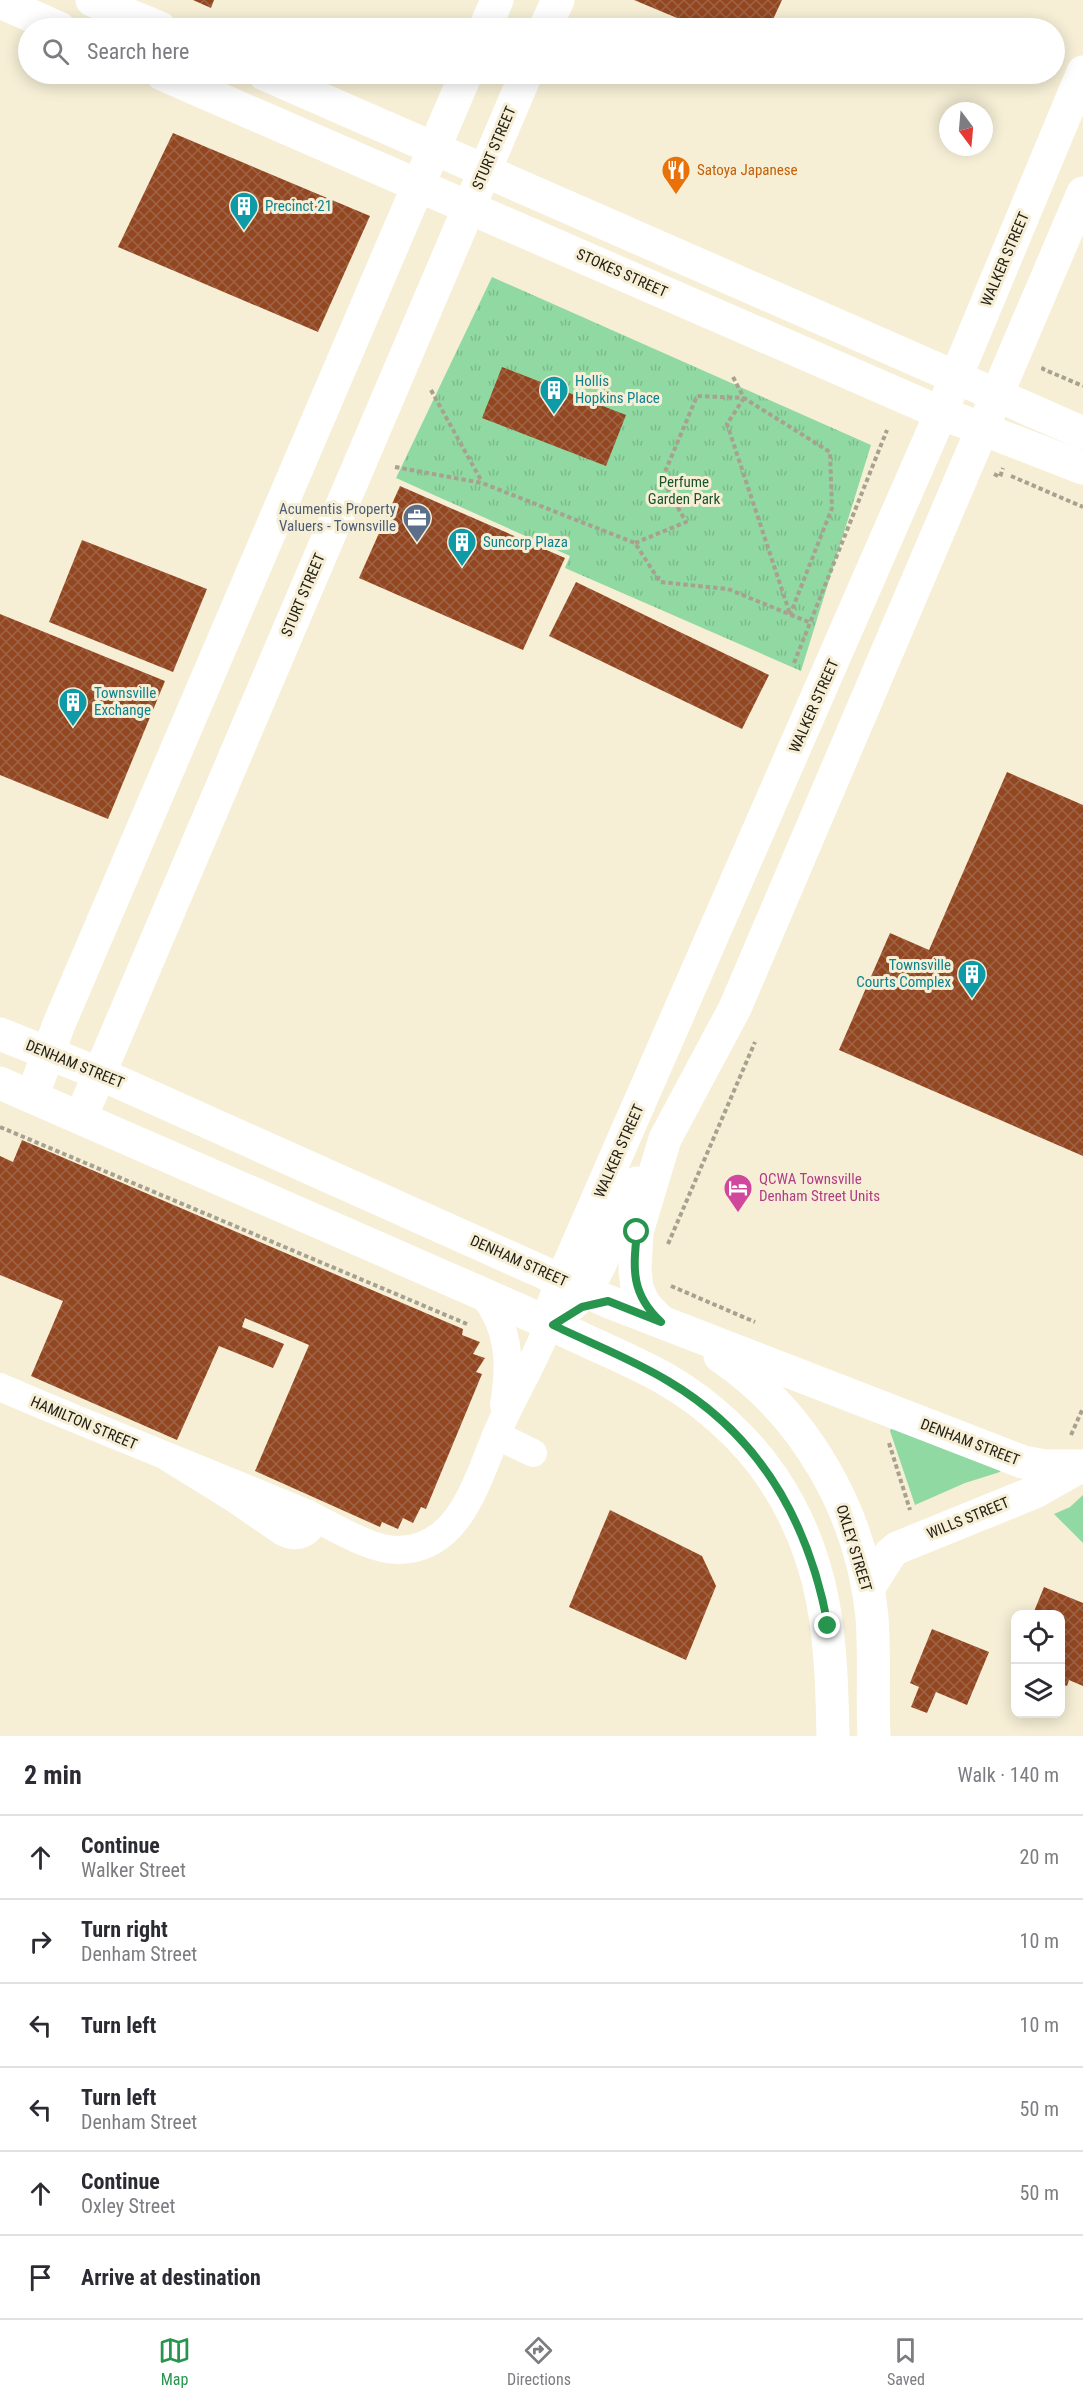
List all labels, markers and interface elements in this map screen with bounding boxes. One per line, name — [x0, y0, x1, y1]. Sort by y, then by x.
search box — [18, 18, 1065, 84]
icon: search — [39, 35, 72, 68]
text: Search here — [87, 39, 189, 64]
north arrow — [939, 102, 993, 156]
street label: STURT STREET — [468, 103, 520, 192]
restaurant icon: Satoya Japanese — [660, 154, 692, 196]
place label: Satoya Japanese — [697, 161, 798, 179]
building icon: Precinct 21 — [228, 190, 260, 232]
place label: Precinct 21 — [265, 197, 332, 215]
street label: WALKER STREET — [977, 209, 1033, 309]
street label: STOKES STREET — [574, 245, 670, 301]
place label: Hollis Hopkins Place — [575, 372, 660, 407]
building icon: Hollis Hopkins Place — [538, 374, 570, 416]
park label: Perfume Garden Park — [648, 473, 720, 508]
place label: Acumentis Property Valuers - Townsville — [279, 500, 396, 535]
office icon: Acumentis Property Valuers - Townsville — [401, 502, 433, 544]
building icon: Suncorp Plaza — [446, 526, 478, 568]
place label: Suncorp Plaza — [483, 533, 568, 551]
street label: STURT STREET — [277, 550, 329, 639]
street label: WALKER STREET — [785, 656, 843, 756]
place label: Townsville Exchange — [94, 684, 156, 719]
building icon: Townsville Exchange — [57, 686, 89, 728]
place label: Townsville Courts Complex — [856, 956, 951, 991]
building icon: Townsville Courts Complex — [956, 958, 988, 1000]
street label: DENHAM STREET — [23, 1036, 127, 1092]
street label: WALKER STREET — [590, 1101, 648, 1201]
place label: QCWA Townsville Denham Street Units — [759, 1170, 880, 1205]
hotel icon: QCWA Townsville Denham Street Units — [722, 1172, 754, 1214]
route start — [623, 1218, 649, 1244]
street label: DENHAM STREET — [468, 1232, 571, 1291]
street label: HAMILTON STREET — [28, 1392, 140, 1454]
street label: DENHAM STREET — [918, 1415, 1022, 1469]
street label: WILLS STREET — [924, 1493, 1012, 1543]
street label: OXLEY STREET — [832, 1503, 876, 1594]
map controls — [1011, 1610, 1065, 1718]
button: locate — [1011, 1610, 1065, 1664]
route end — [814, 1612, 840, 1638]
button: layers — [1011, 1664, 1065, 1718]
text: 2 min — [24, 1760, 82, 1790]
text: Walk · 140 m — [958, 1763, 1059, 1787]
text: Continue — [81, 1833, 160, 1858]
icon: ahead — [24, 1841, 57, 1874]
text: 20 m — [1020, 1845, 1059, 1869]
text: Walker Street — [81, 1858, 186, 1882]
text: Turn right — [81, 1917, 168, 1942]
icon: right — [24, 1925, 57, 1958]
text: 10 m — [1020, 1929, 1059, 1953]
text: Denham Street — [81, 1942, 197, 1966]
icon: left — [24, 2009, 57, 2042]
text: Turn left — [81, 2013, 156, 2038]
text: 10 m — [1020, 2013, 1059, 2037]
text: Turn left — [81, 2085, 156, 2110]
icon: left — [24, 2093, 57, 2126]
text: 50 m — [1020, 2097, 1059, 2121]
text: Denham Street — [81, 2110, 197, 2134]
text: Continue — [81, 2169, 160, 2194]
icon: ahead — [24, 2177, 57, 2210]
text: 50 m — [1020, 2181, 1059, 2205]
text: Oxley Street — [81, 2194, 175, 2218]
icon: arrive — [24, 2261, 57, 2294]
text: Arrive at destination — [81, 2265, 261, 2290]
tab: Map — [158, 2334, 191, 2389]
tab: Directions — [507, 2334, 571, 2389]
tab: Saved — [887, 2334, 925, 2389]

